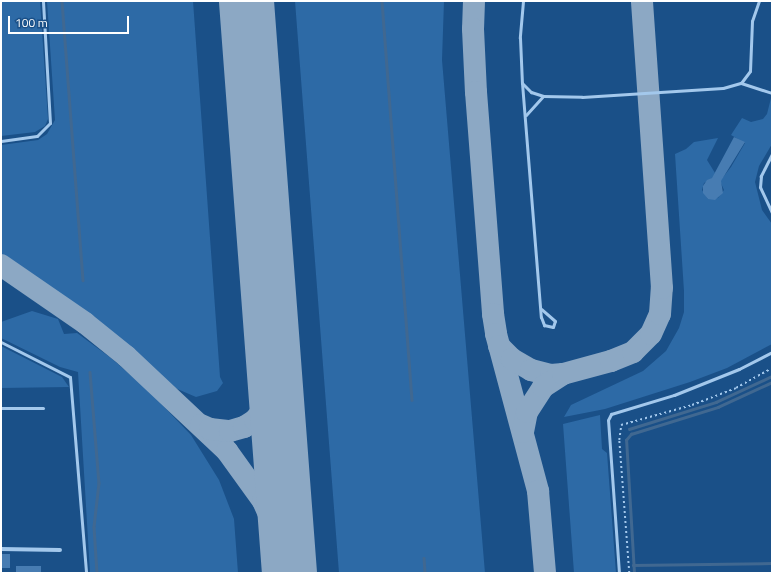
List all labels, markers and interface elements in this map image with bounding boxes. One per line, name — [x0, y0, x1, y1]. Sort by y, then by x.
scale bar — [10, 8, 131, 34]
text: 100 m — [15, 13, 48, 32]

